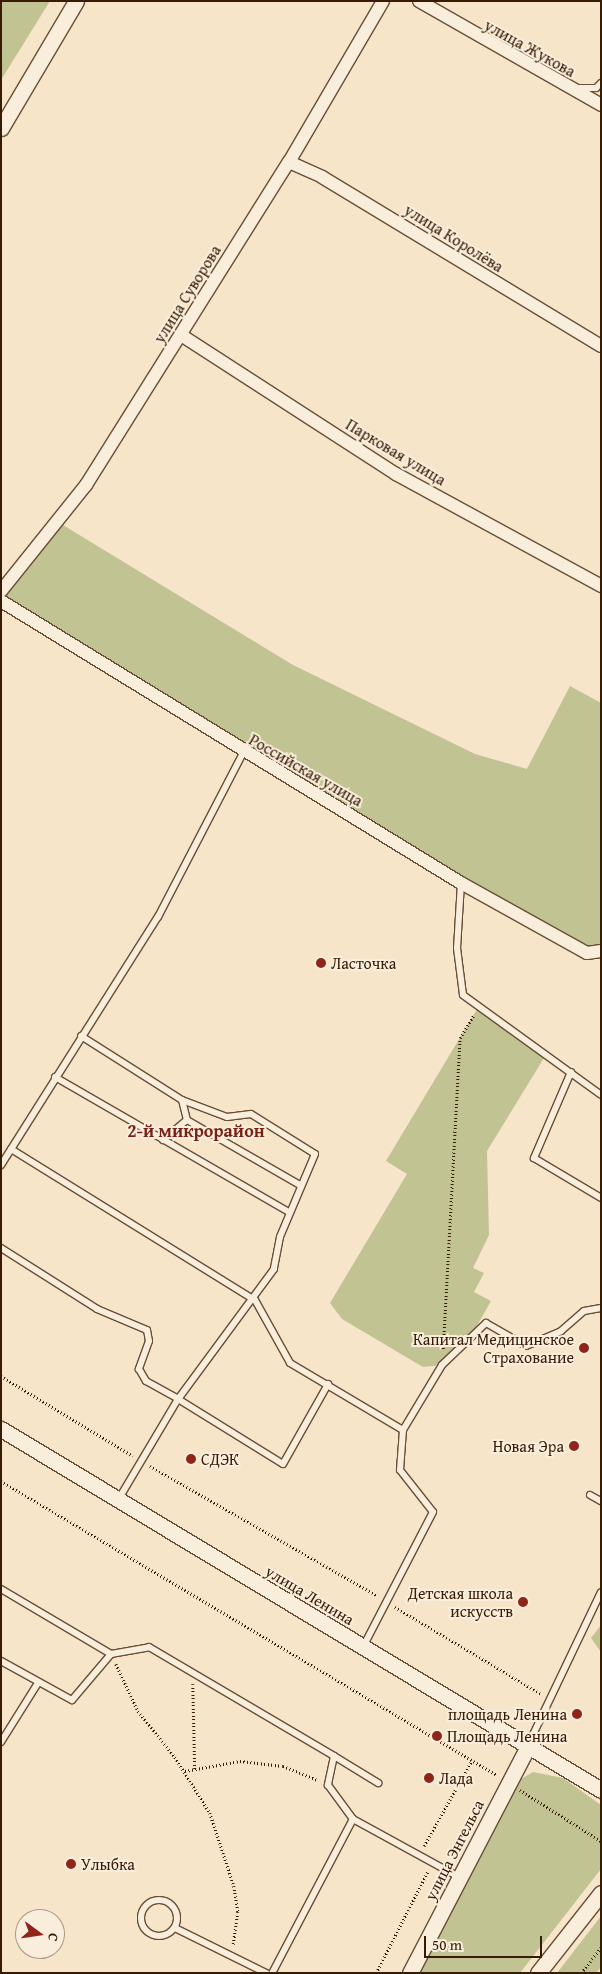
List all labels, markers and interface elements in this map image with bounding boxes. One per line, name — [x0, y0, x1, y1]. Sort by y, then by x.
street label: улица Жукова — [481, 15, 579, 81]
street label: улица Королёва — [401, 200, 507, 276]
street label: улица Суворова — [149, 242, 225, 346]
street label: Парковая улица — [342, 415, 450, 489]
street label: Российская улица — [246, 730, 366, 810]
place label: Ласточка — [331, 953, 396, 973]
marker: Ласточка — [315, 957, 327, 969]
district label: 2-й микрорайон — [127, 1120, 265, 1142]
place label: Капитал Медицинское Страхование — [413, 1329, 574, 1367]
marker: Капитал Медицинское Страхование — [578, 1342, 590, 1354]
place label: Новая Эра — [493, 1436, 564, 1456]
marker: Новая Эра — [568, 1440, 580, 1452]
place label: СДЭК — [201, 1449, 239, 1469]
marker: СДЭК — [185, 1453, 197, 1465]
street label: улица Ленина — [262, 1561, 358, 1629]
place label: Детская школа искусств — [408, 1583, 513, 1621]
marker: Детская школа искусств — [517, 1596, 529, 1608]
place label: площадь Ленина — [448, 1704, 567, 1724]
marker: площадь Ленина — [571, 1708, 583, 1720]
place label: Площадь Ленина — [447, 1726, 567, 1746]
marker: Площадь Ленина — [431, 1730, 443, 1742]
place label: Лада — [439, 1768, 473, 1788]
marker: Лада — [423, 1772, 435, 1784]
street label: улица Энгельса — [420, 1796, 488, 1904]
place label: Улыбка — [81, 1854, 135, 1874]
marker: Улыбка — [65, 1858, 77, 1870]
north arrow — [15, 1909, 65, 1959]
scale bar — [427, 1926, 544, 1958]
text: С — [43, 1931, 64, 1944]
text: 50 m — [432, 1934, 462, 1955]

